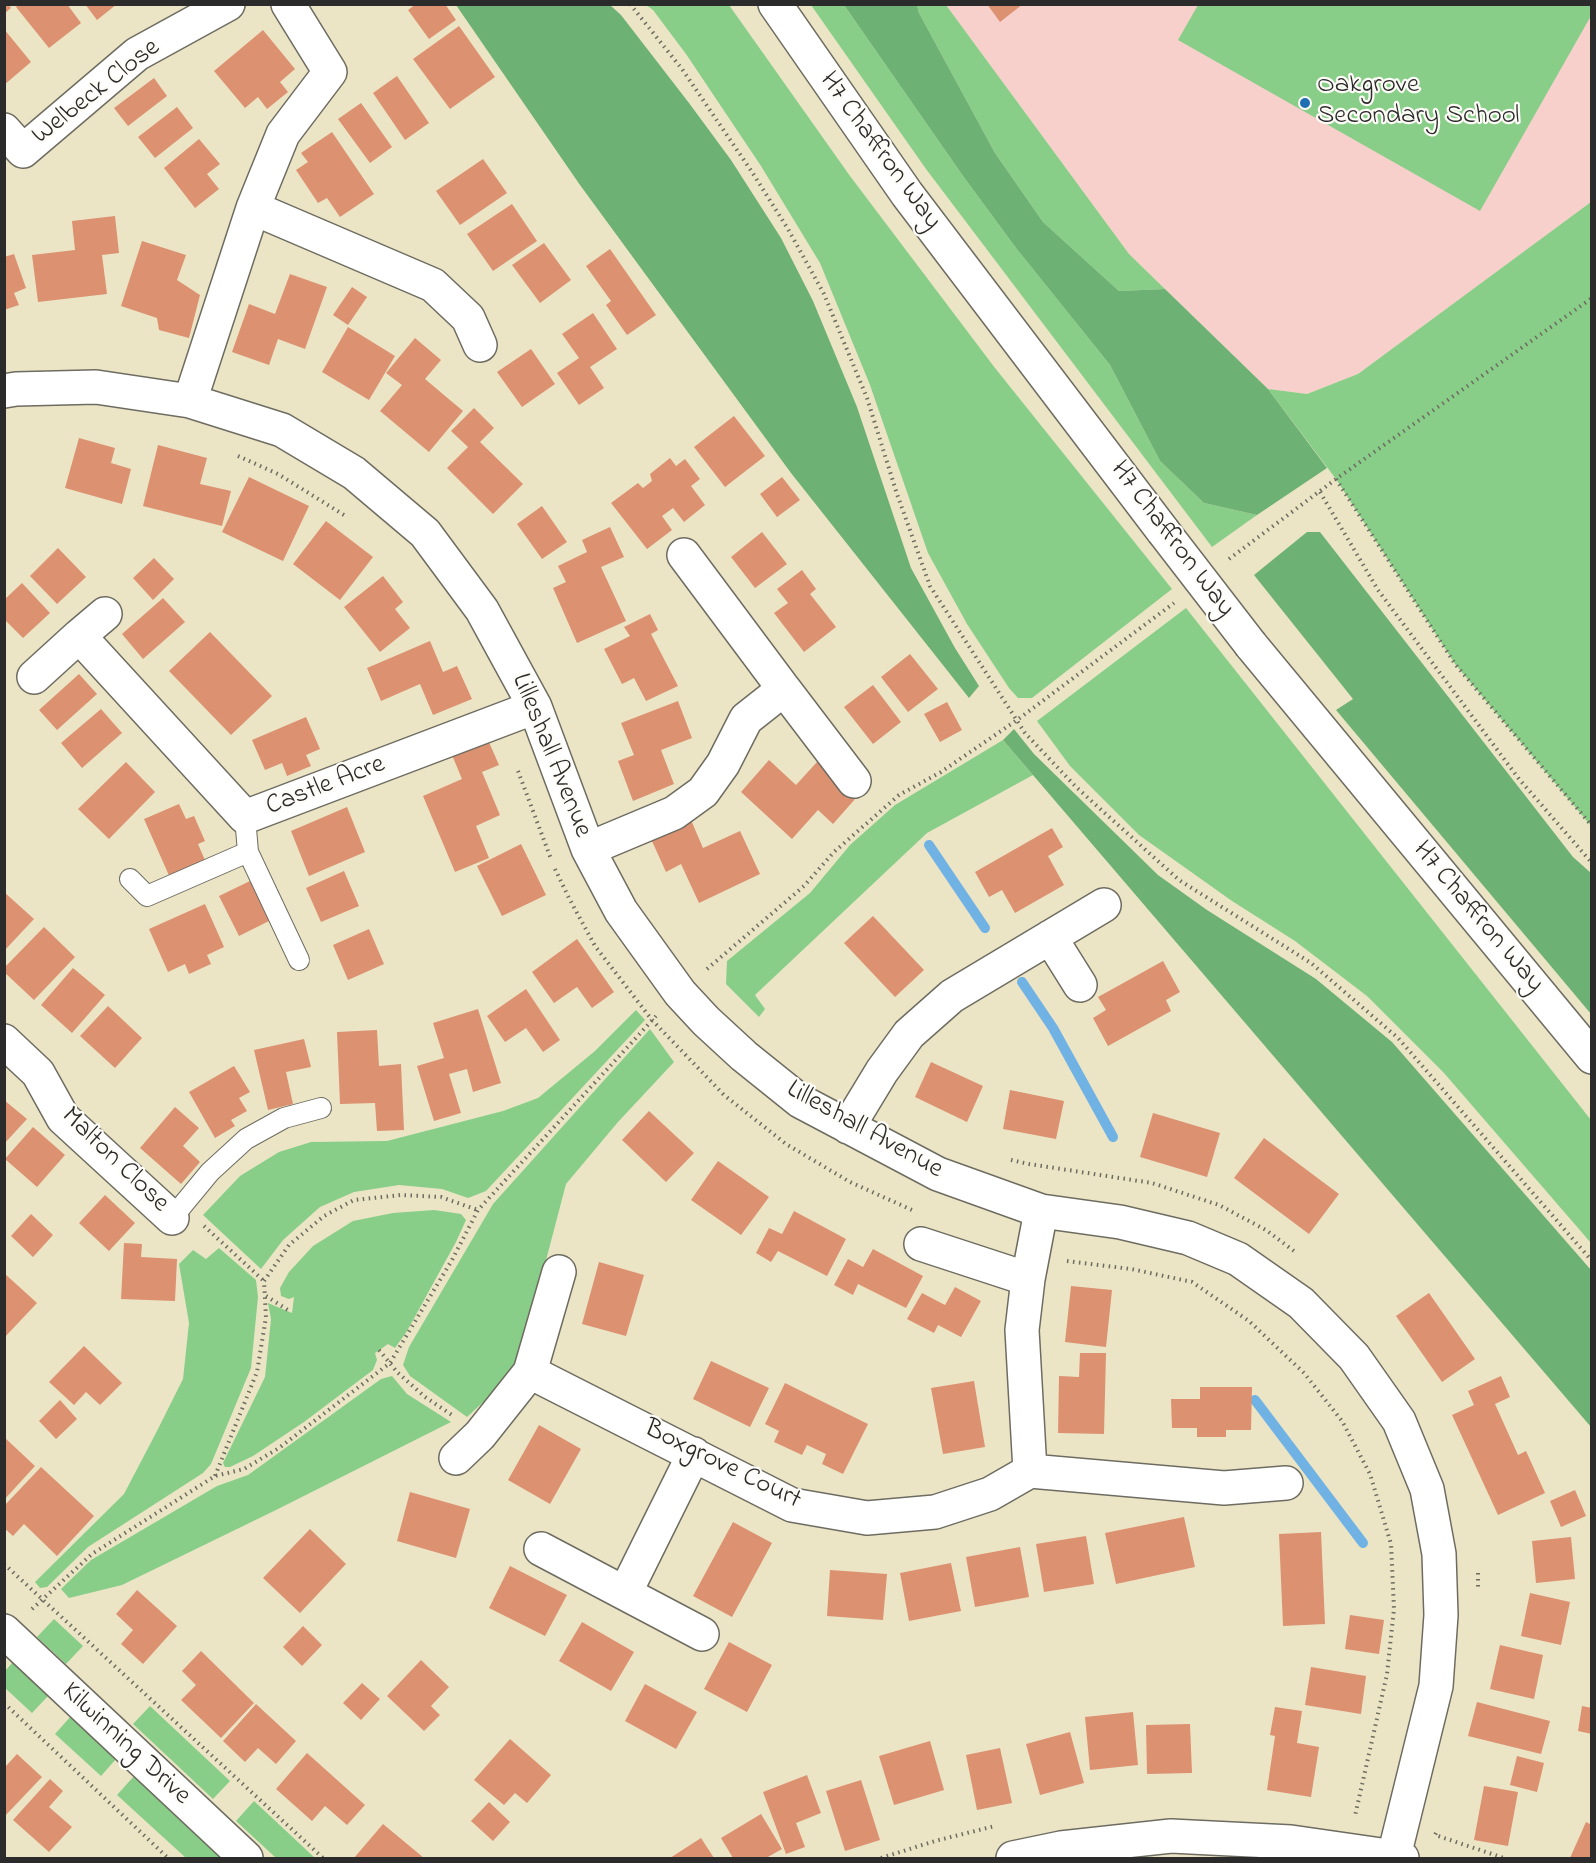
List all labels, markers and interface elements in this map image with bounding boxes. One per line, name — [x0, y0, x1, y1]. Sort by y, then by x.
street label: Welbeck Close — [26, 33, 168, 153]
street label: H7 Chaffron Way — [811, 67, 947, 237]
place label: Oakgrove Secondary School — [1317, 71, 1520, 134]
marker: Oakgrove Secondary School — [1298, 96, 1312, 110]
street label: H7 Chaffron Way — [1102, 455, 1240, 625]
street label: Lilleshall Avenue — [502, 669, 598, 843]
street label: Castle Acre — [262, 750, 390, 824]
street label: H7 Chaffron Way — [1404, 836, 1550, 1000]
street label: Lilleshall Avenue — [780, 1075, 948, 1187]
street label: Malton Close — [53, 1101, 175, 1221]
street label: Boxgrove Court — [638, 1414, 806, 1518]
street label: Kilwinning Drive — [54, 1677, 196, 1813]

